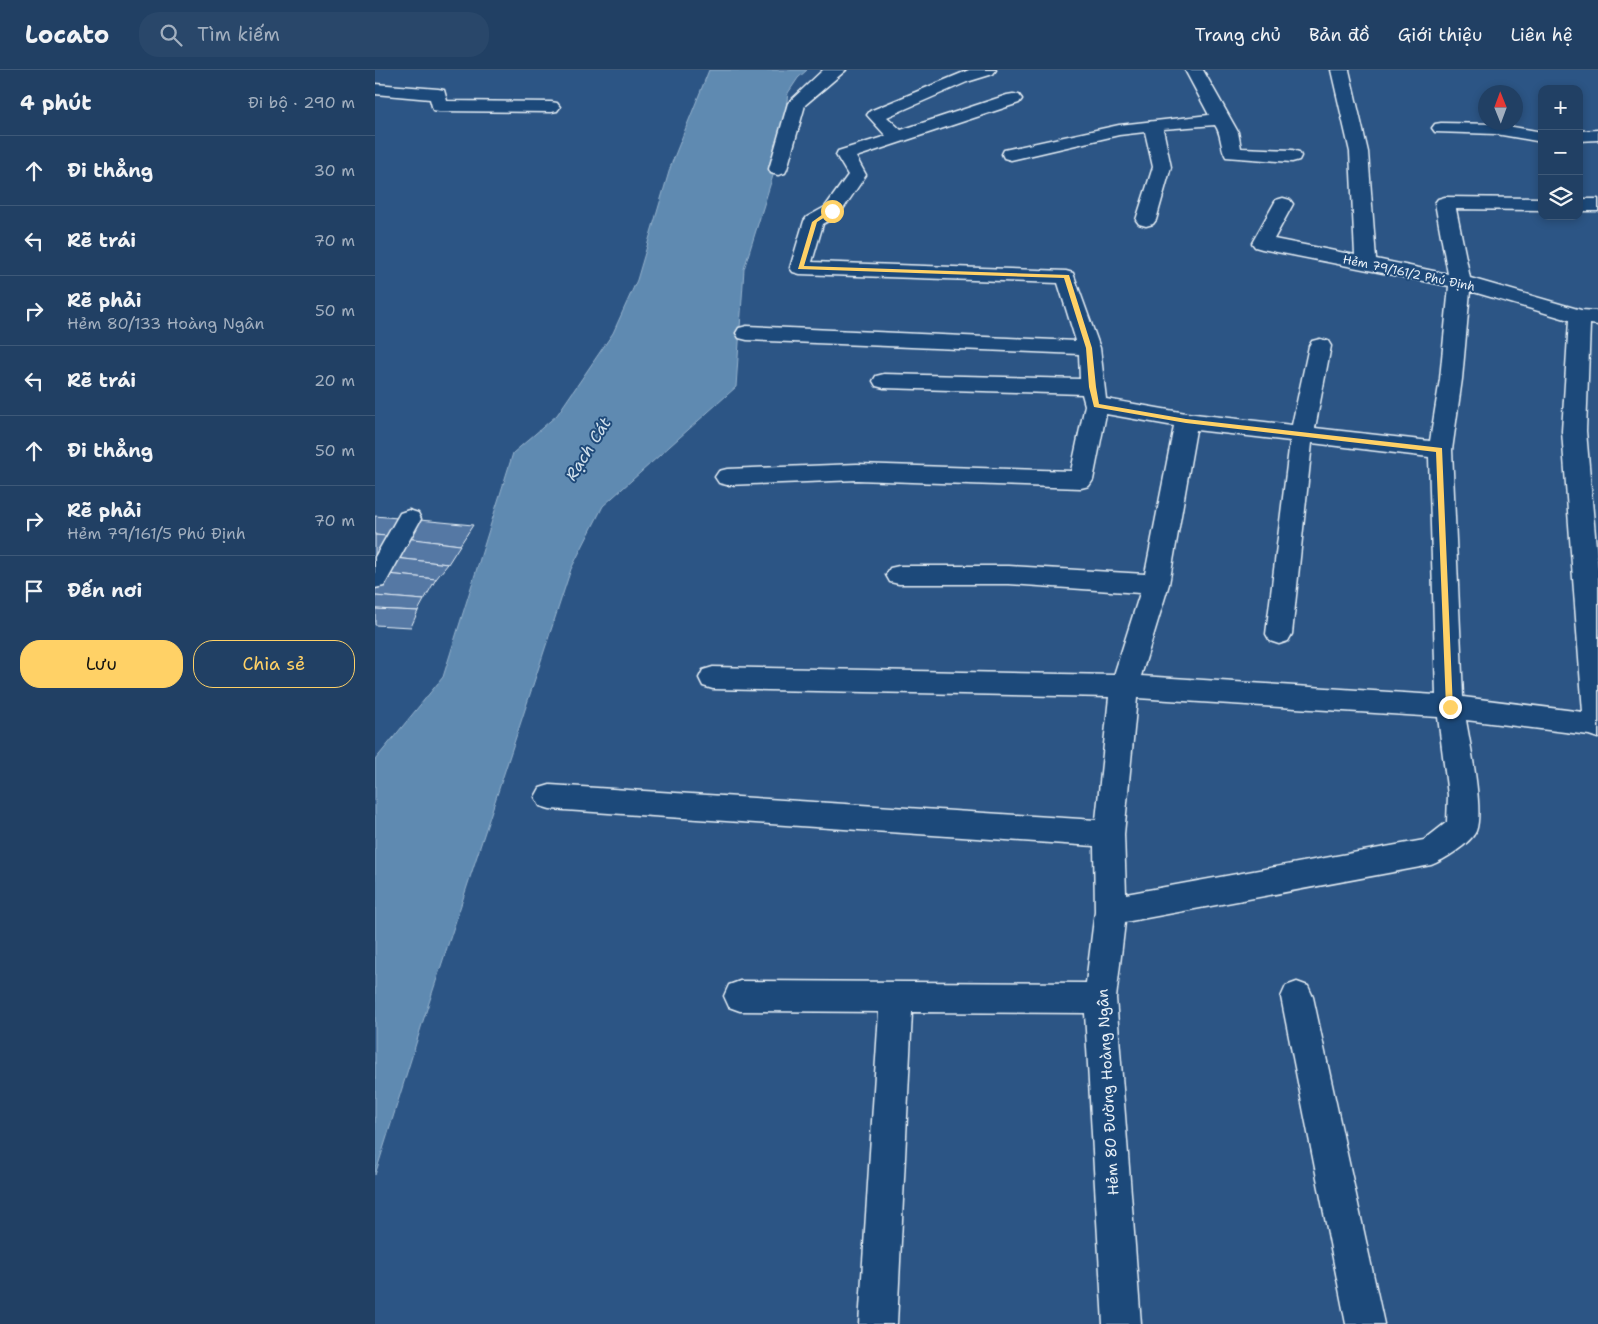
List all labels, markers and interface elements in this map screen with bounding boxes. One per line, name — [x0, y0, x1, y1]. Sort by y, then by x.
search box — [139, 12, 489, 57]
text: Locato — [25, 19, 109, 51]
icon: search — [157, 21, 185, 49]
text: Tìm kiếm — [197, 22, 280, 47]
text: Trang chủ — [1195, 23, 1281, 47]
text: Bản đồ — [1309, 23, 1370, 47]
text: Giới thiệu — [1398, 23, 1482, 47]
text: Liên hệ — [1510, 23, 1573, 47]
north arrow — [1478, 85, 1523, 130]
map controls — [1538, 85, 1583, 220]
button: + — [1538, 85, 1583, 130]
text: 4 phút — [20, 89, 92, 117]
text: Đi bộ · 290 m — [248, 92, 355, 113]
button: − — [1538, 130, 1583, 175]
icon: ahead — [20, 157, 48, 185]
text: Đi thẳng — [67, 158, 153, 183]
text: 30 m — [314, 160, 355, 181]
button: layers — [1538, 175, 1583, 220]
route start — [821, 200, 844, 223]
icon: left — [20, 227, 48, 255]
text: Rẽ trái — [67, 228, 136, 253]
text: 70 m — [314, 230, 355, 251]
street label: Hẻm 79/161/2 Phú Định — [1341, 251, 1477, 295]
text: Rẽ phải — [67, 288, 142, 313]
icon: right — [20, 297, 48, 325]
text: 50 m — [315, 300, 355, 321]
text: Hẻm 80/133 Hoàng Ngân — [67, 313, 264, 334]
icon: left — [20, 367, 48, 395]
text: Rẽ trái — [67, 368, 136, 393]
text: 20 m — [314, 370, 355, 391]
water label: Rạch Cát — [560, 414, 616, 484]
icon: ahead — [20, 437, 48, 465]
text: Đi thẳng — [67, 438, 153, 463]
text: 50 m — [315, 440, 355, 461]
text: Rẽ phải — [67, 498, 142, 523]
icon: right — [20, 507, 48, 535]
text: 70 m — [314, 510, 355, 531]
text: Hẻm 79/161/5 Phú Định — [67, 523, 246, 544]
icon: arrive — [20, 577, 48, 605]
text: Đến nơi — [67, 578, 142, 603]
button: Lưu — [20, 640, 183, 688]
button: Chia sẻ — [193, 640, 355, 688]
route end — [1439, 696, 1462, 719]
street label: Hẻm 80 Đường Hoàng Ngân — [1093, 988, 1123, 1196]

